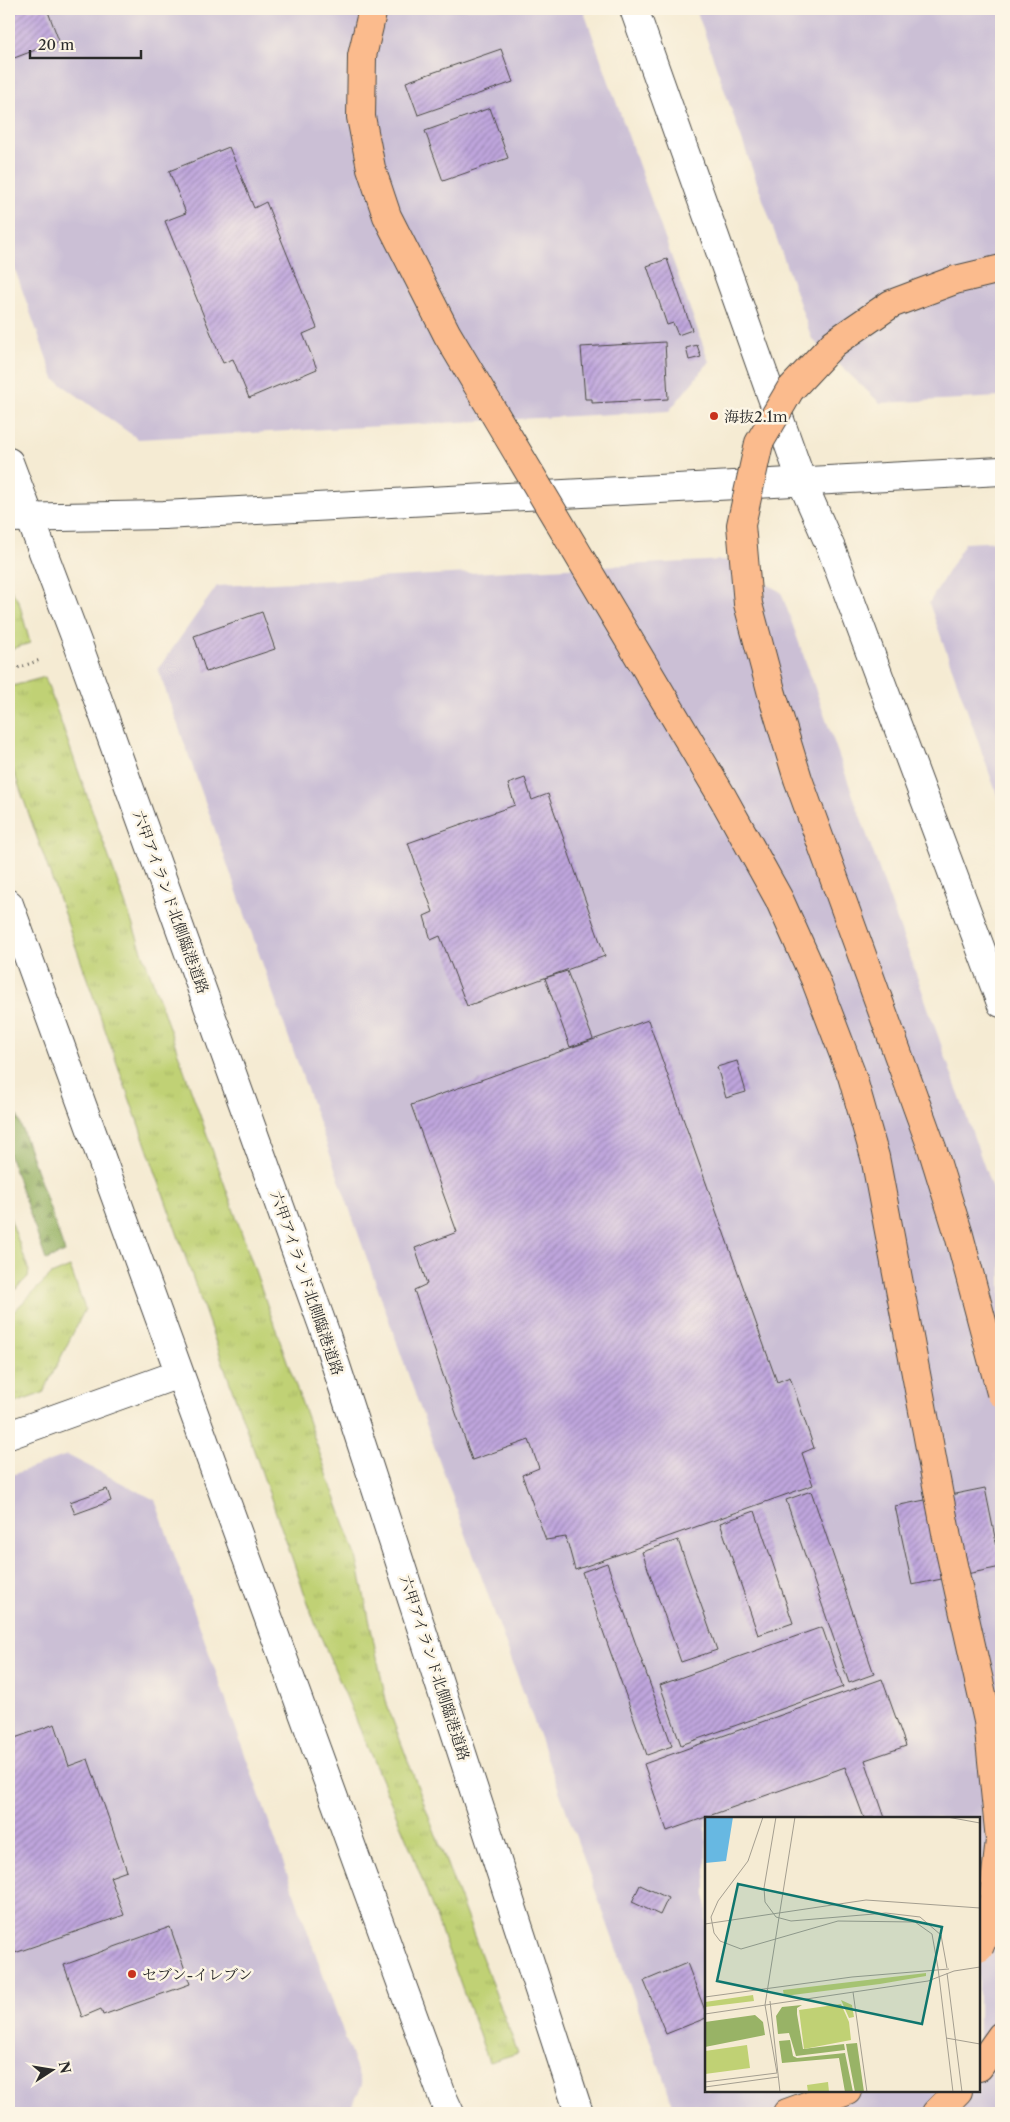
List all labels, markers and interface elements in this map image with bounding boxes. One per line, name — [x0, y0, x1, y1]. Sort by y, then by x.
scale bar — [30, 28, 141, 60]
text: 20 m — [38, 35, 74, 54]
place label: 海抜2.1ｍ — [724, 407, 788, 426]
marker: 海抜2.1ｍ — [708, 410, 720, 422]
street label: 六甲アイランド北側臨港道路 — [129, 808, 213, 996]
street label: 六甲アイランド北側臨港道路 — [266, 1188, 348, 1378]
street label: 六甲アイランド北側臨港道路 — [396, 1573, 474, 1763]
inset map — [705, 1817, 980, 2092]
place label: セブン-イレブン — [142, 1965, 253, 1984]
marker: セブン-イレブン — [126, 1968, 138, 1980]
north arrow — [28, 2044, 78, 2094]
text: N — [55, 2059, 75, 2075]

